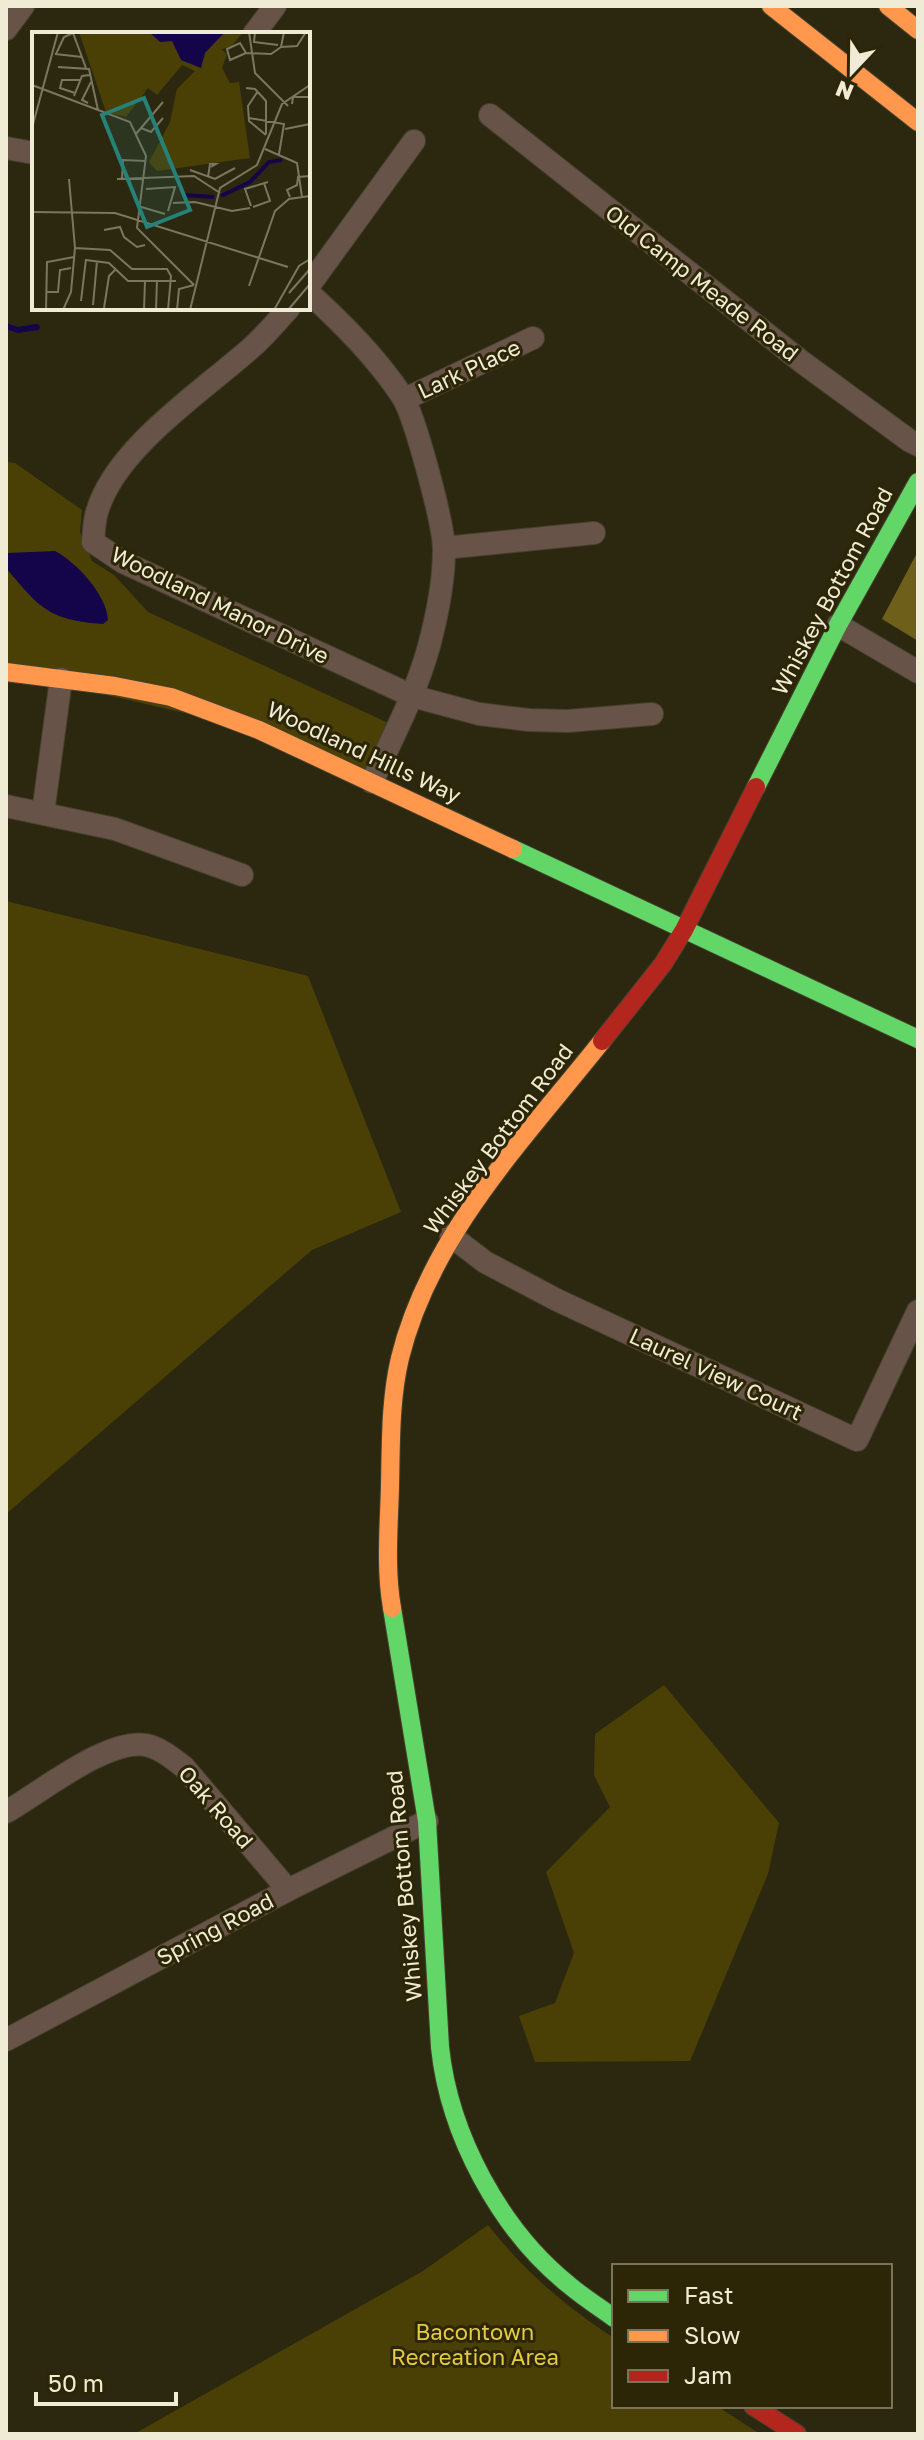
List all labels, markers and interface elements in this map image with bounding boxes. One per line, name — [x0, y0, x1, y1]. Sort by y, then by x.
inset map — [32, 32, 310, 310]
north arrow — [812, 32, 892, 112]
text: N — [832, 75, 857, 107]
street label: Old Camp Meade Road — [600, 199, 804, 366]
street label: Lark Place — [413, 333, 524, 404]
street label: Whiskey Bottom Road — [765, 482, 898, 699]
street label: Woodland Manor Drive — [107, 540, 333, 669]
street label: Woodland Hills Way — [263, 695, 465, 808]
street label: Whiskey Bottom Road — [417, 1038, 578, 1239]
street label: Laurel View Court — [625, 1322, 807, 1425]
street label: Oak Road — [173, 1760, 260, 1853]
street label: Whiskey Bottom Road — [380, 1769, 427, 2003]
street label: Spring Road — [152, 1886, 278, 1971]
legend — [612, 2264, 892, 2408]
text: Fast — [684, 2280, 734, 2309]
park label: Bacontown Recreation Area — [391, 2318, 559, 2370]
text: Slow — [684, 2320, 740, 2349]
scale bar — [36, 2356, 176, 2406]
text: Jam — [684, 2360, 732, 2389]
text: 50 m — [48, 2368, 104, 2397]

